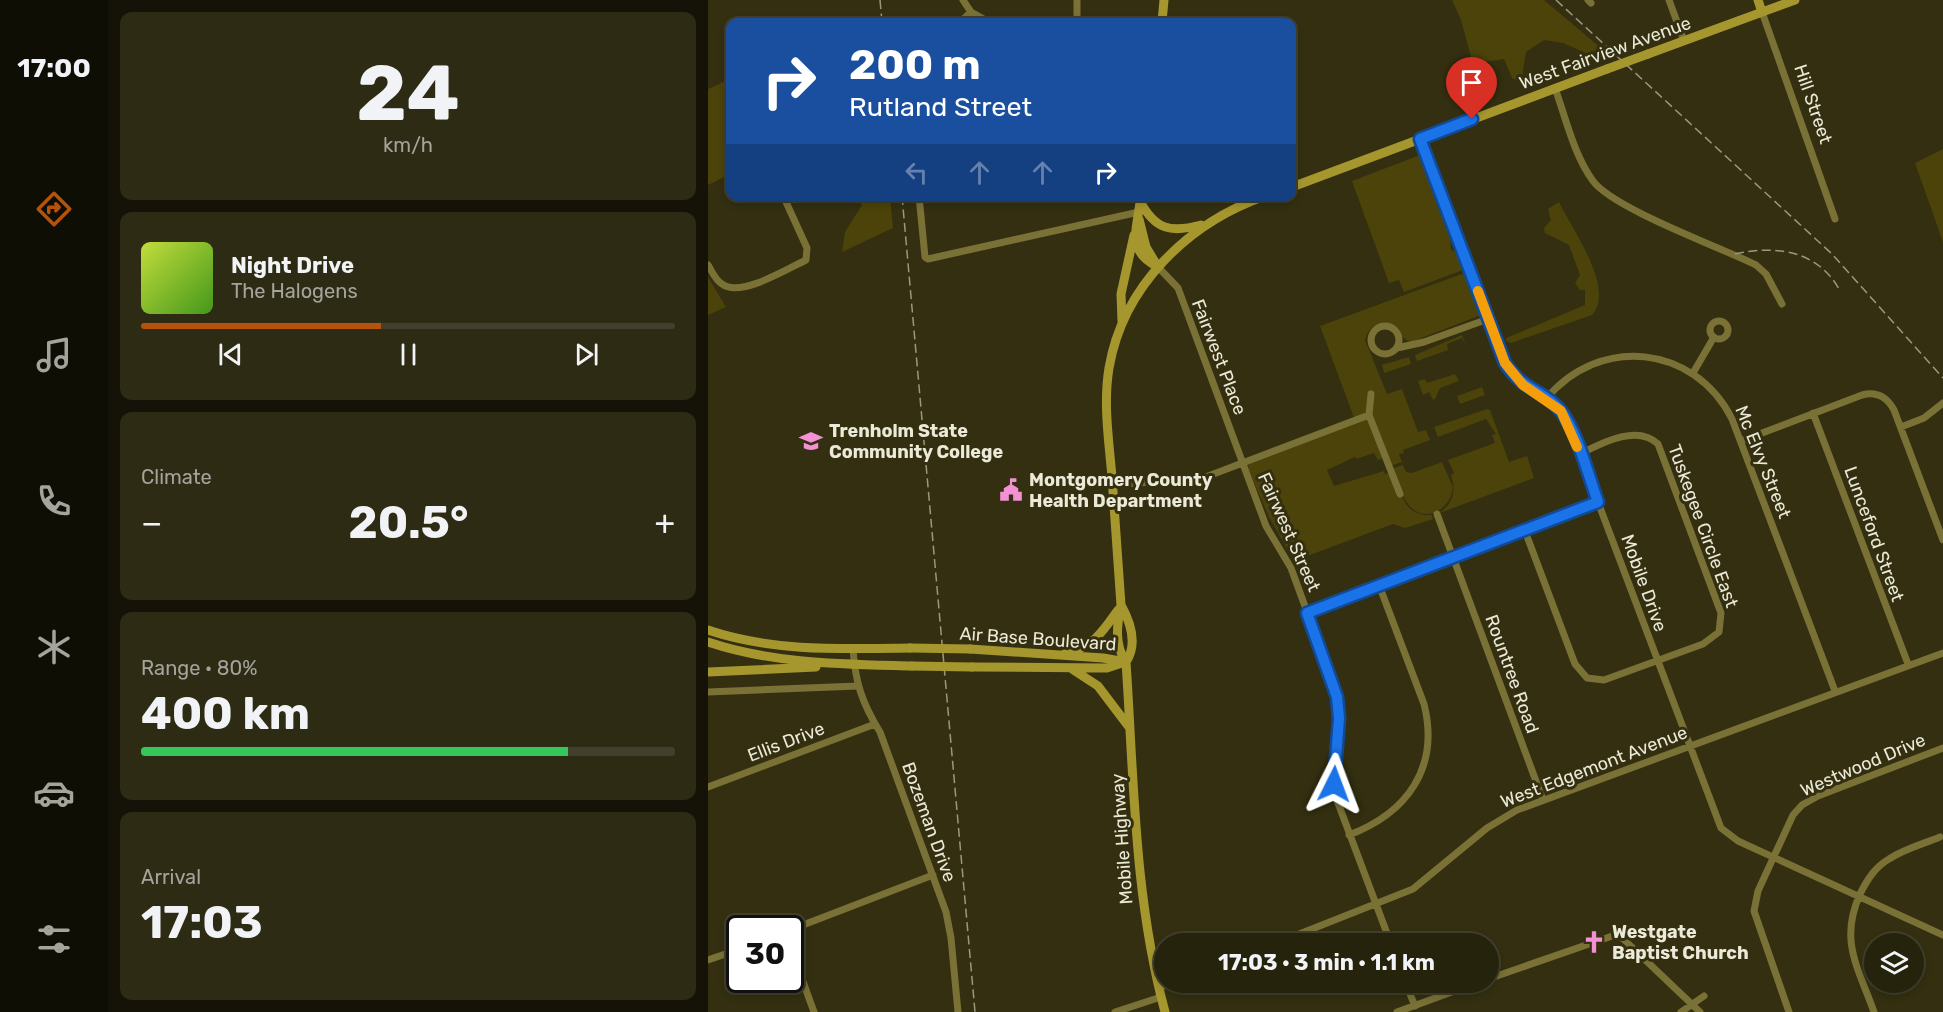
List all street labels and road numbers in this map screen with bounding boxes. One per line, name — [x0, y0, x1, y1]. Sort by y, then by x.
street label: West Fairview Avenue — [1516, 12, 1694, 94]
street label: Hill Street — [1789, 61, 1837, 147]
street label: Fairwest Place — [1187, 296, 1251, 418]
street label: Mc Elvy Street — [1730, 402, 1796, 522]
street label: Tuskegee Circle East — [1663, 441, 1743, 611]
street label: Lunceford Street — [1839, 463, 1909, 605]
street label: Fairwest Street — [1253, 469, 1325, 595]
street label: Mobile Drive — [1616, 531, 1672, 635]
street label: Rountree Road — [1480, 612, 1544, 736]
street label: Air Base Boulevard — [959, 623, 1117, 655]
street label: Ellis Drive — [744, 717, 828, 767]
street label: West Edgemont Avenue — [1498, 721, 1690, 813]
street label: Westwood Drive — [1797, 729, 1929, 801]
street label: Bozeman Drive — [897, 759, 961, 885]
street label: Mobile Highway — [1106, 773, 1138, 905]

